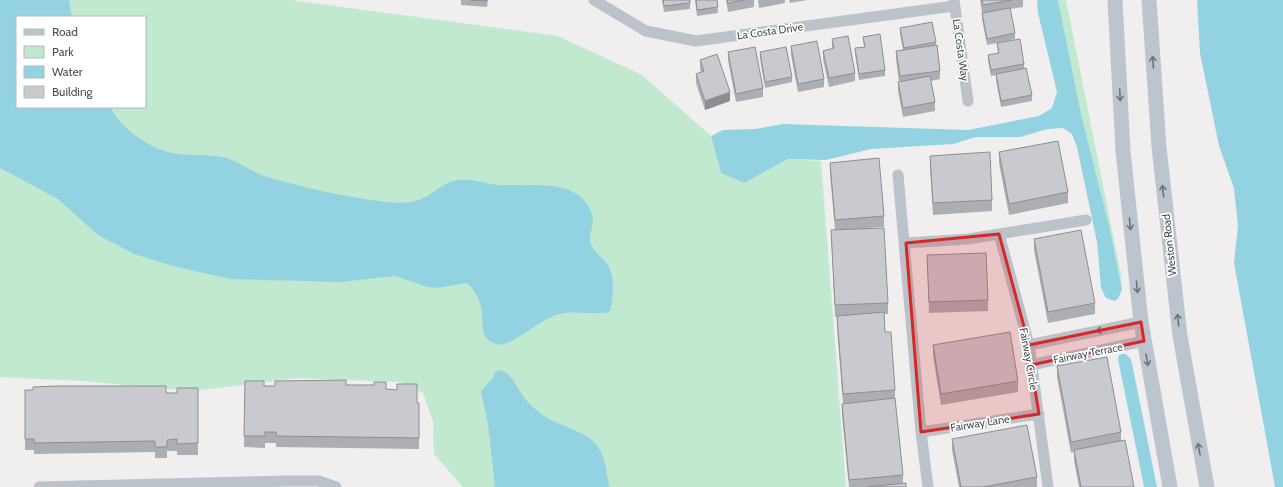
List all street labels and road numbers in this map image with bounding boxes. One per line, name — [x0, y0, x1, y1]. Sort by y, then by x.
street label: La Costa Way — [950, 18, 972, 82]
street label: La Costa Drive — [736, 19, 804, 43]
street label: Weston Road — [1159, 213, 1179, 277]
street label: Fairway Circle — [1017, 327, 1041, 392]
street label: Fairway Terrace — [1052, 339, 1124, 367]
street label: Fairway Lane — [949, 411, 1011, 435]

